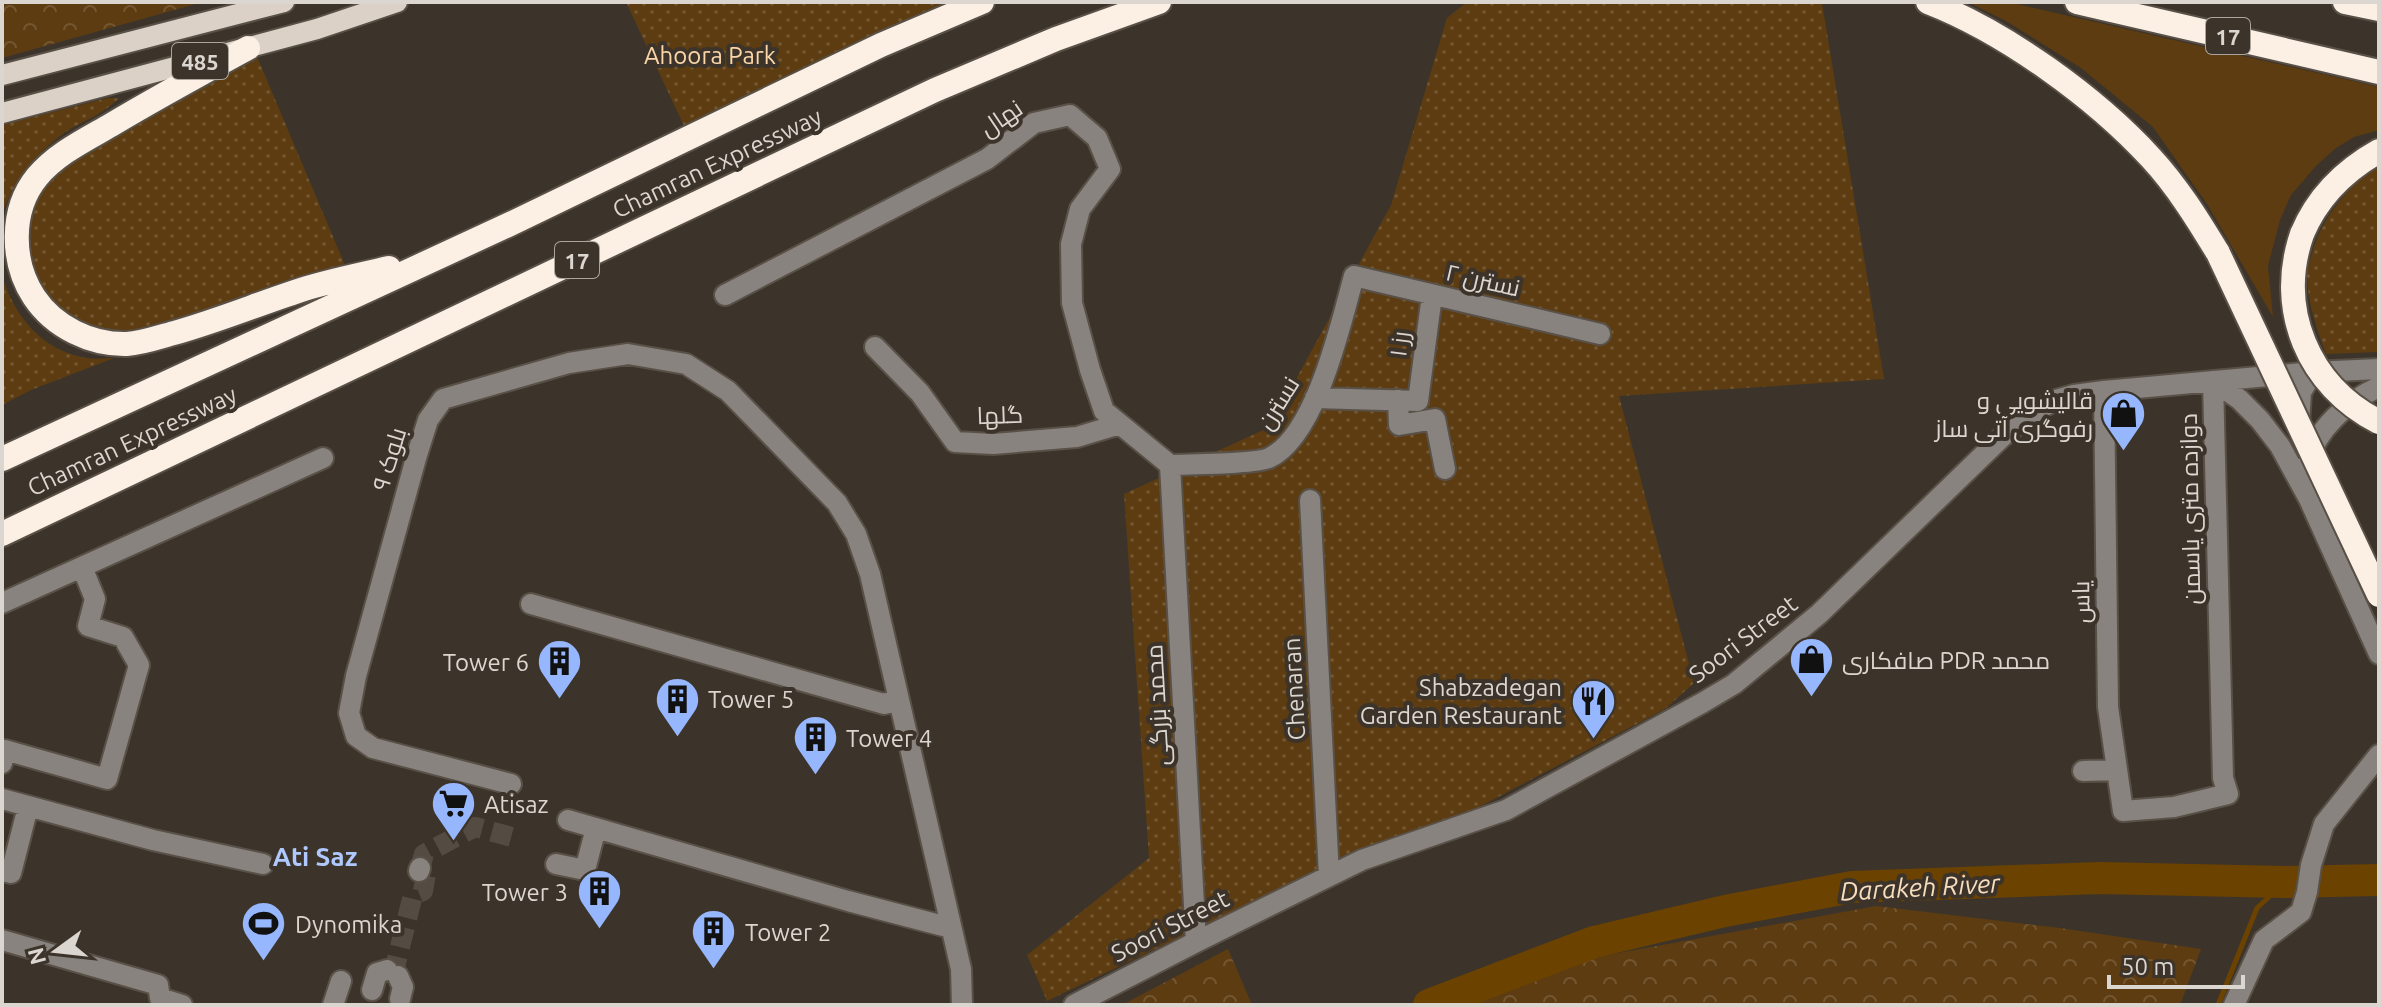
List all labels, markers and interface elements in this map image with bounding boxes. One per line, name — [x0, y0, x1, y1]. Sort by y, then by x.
road number: 17 — [2206, 18, 2250, 54]
park label: Ahoora Park — [644, 42, 776, 69]
road number: 485 — [172, 43, 228, 79]
street label: نهال — [975, 94, 1028, 143]
street label: Chamran Expressway — [608, 102, 826, 223]
road number: 17 — [555, 242, 599, 278]
street label: نسترن ۲ — [1443, 258, 1523, 303]
street label: رز ۱ — [1384, 330, 1414, 358]
street label: نسترن — [1251, 372, 1305, 435]
street label: Chamran Expressway — [23, 380, 241, 501]
place label: قالیشویی و رفوگری آتی ساز — [1933, 387, 2093, 443]
shop icon: قالیشویی و رفوگری آتی ساز — [2100, 390, 2148, 453]
street label: گلها — [976, 401, 1024, 430]
street label: دوازده متری یاسمن — [2175, 413, 2206, 605]
street label: بلوک ۹ — [367, 424, 411, 494]
street label: یاس — [2067, 580, 2096, 624]
street label: Soori Street — [1684, 589, 1803, 688]
shop icon: صافکاری PDR محمد — [1787, 636, 1835, 699]
street label: Chenaran — [1278, 637, 1310, 741]
building icon: Tower 6 — [536, 638, 584, 701]
street label: محمد بزرگی — [1140, 643, 1175, 767]
place label: صافکاری PDR محمد — [1842, 647, 2050, 675]
place label: Tower 6 — [443, 649, 529, 676]
place label: Shabzadegan Garden Restaurant — [1360, 674, 1563, 729]
building icon: Tower 5 — [653, 675, 701, 738]
restaurant icon: Shabzadegan Garden Restaurant — [1569, 677, 1617, 740]
place label: Tower 5 — [708, 686, 794, 713]
building icon: Tower 4 — [791, 714, 839, 777]
place label: Tower 4 — [846, 725, 932, 752]
supermarket icon: Atisaz — [429, 780, 477, 843]
place label: Atisaz — [484, 791, 549, 818]
district label: Ati Saz — [273, 842, 357, 871]
building icon: Tower 3 — [575, 868, 623, 931]
water label: Darakeh River — [1839, 868, 2002, 906]
place label: Tower 3 — [482, 879, 568, 906]
street label: Soori Street — [1107, 885, 1234, 967]
sports icon: Dynomika — [240, 900, 288, 963]
building icon: Tower 2 — [690, 908, 738, 971]
north arrow — [16, 911, 96, 991]
place label: Dynomika — [295, 911, 402, 938]
place label: Tower 2 — [745, 919, 831, 946]
scale bar — [2109, 939, 2243, 989]
text: N — [22, 945, 50, 967]
text: 50 m — [2121, 953, 2174, 980]

